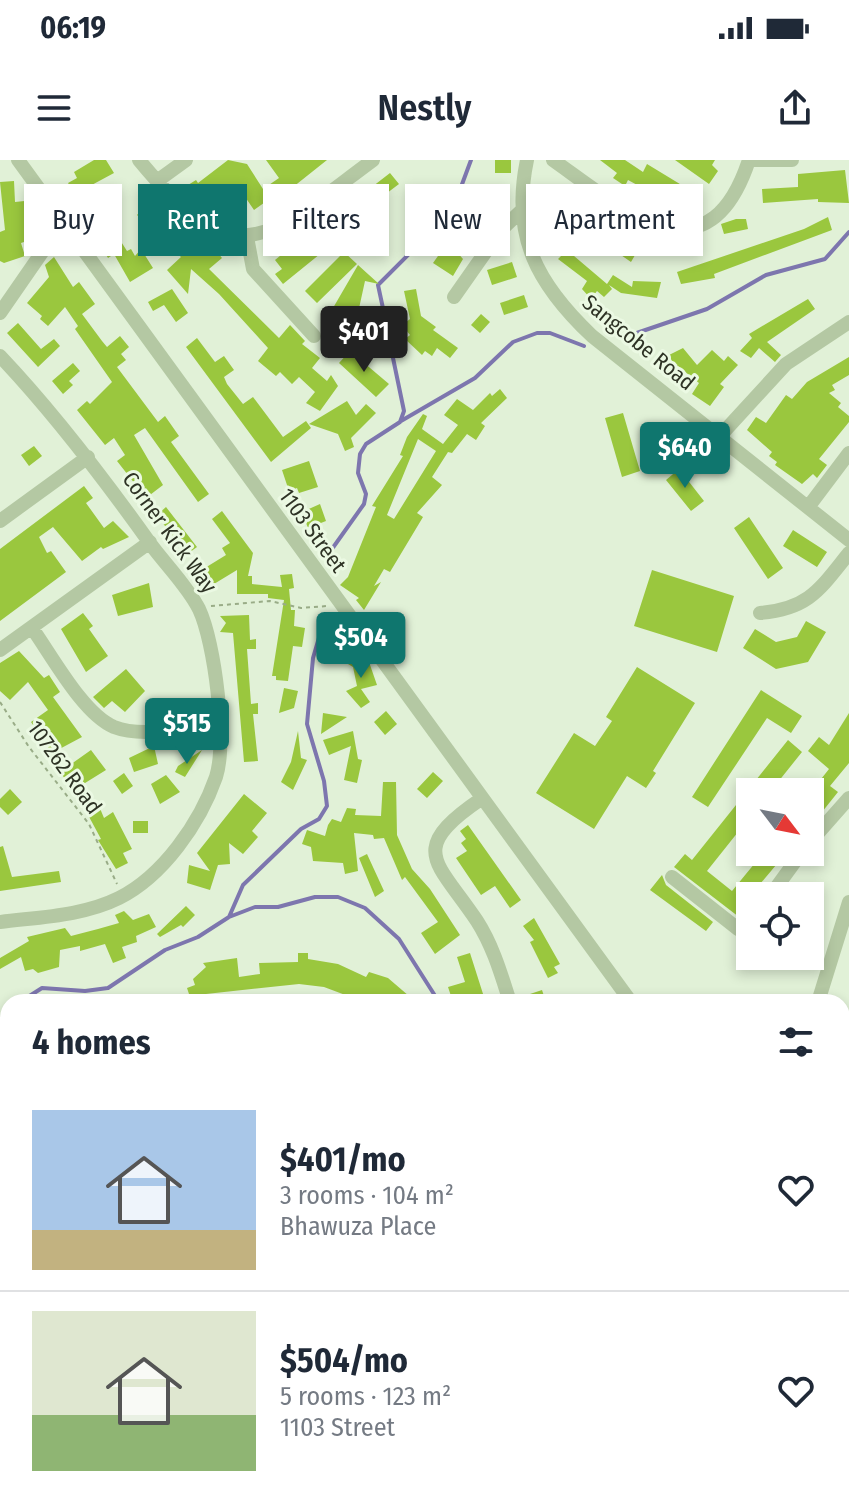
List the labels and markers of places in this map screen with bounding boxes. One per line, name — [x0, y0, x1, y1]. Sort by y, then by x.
pin: $401 — [317, 306, 411, 374]
pin: $640 — [638, 422, 732, 490]
pin: $504 — [314, 612, 408, 680]
pin: $515 — [140, 698, 234, 766]

